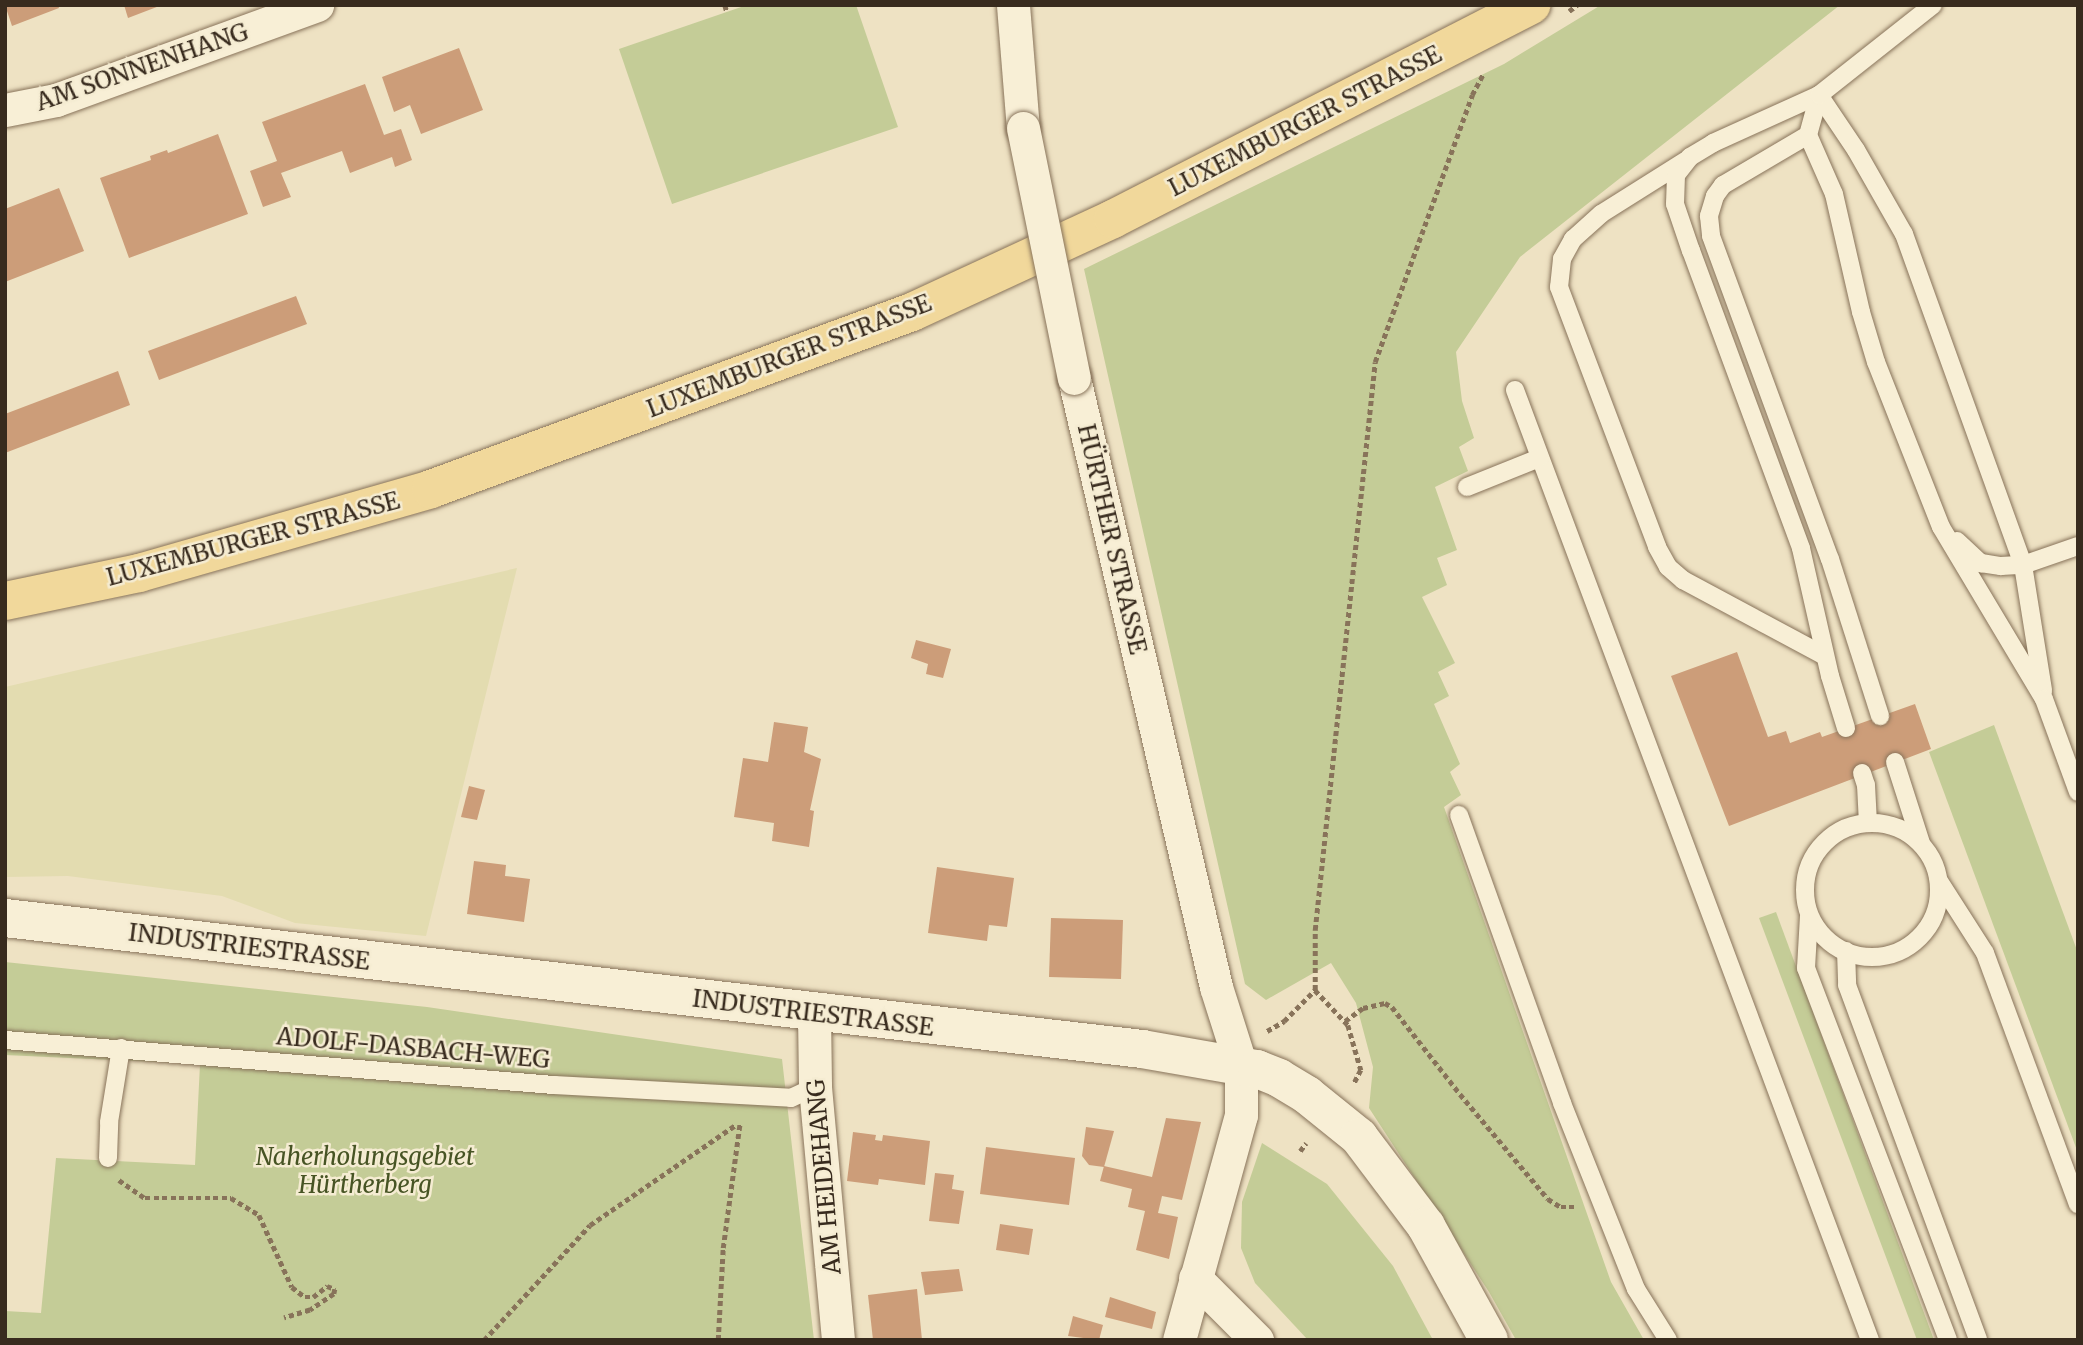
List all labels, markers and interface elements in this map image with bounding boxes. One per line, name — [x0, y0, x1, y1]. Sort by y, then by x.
street label: AM SONNENHANG — [32, 17, 252, 117]
street label: LUXEMBURGER STRASSE — [1164, 40, 1446, 202]
street label: LUXEMBURGER STRASSE — [643, 288, 935, 424]
street label: HÜRTHER STRASSE — [1072, 421, 1152, 657]
street label: LUXEMBURGER STRASSE — [103, 486, 403, 592]
street label: INDUSTRIESTRASSE — [127, 918, 371, 976]
street label: INDUSTRIESTRASSE — [691, 984, 935, 1042]
street label: ADOLF-DASBACH-WEG — [275, 1022, 551, 1074]
street label: AM HEIDEHANG — [801, 1078, 847, 1276]
park label: Naherholungsgebiet Hürtherberg — [256, 1143, 474, 1199]

